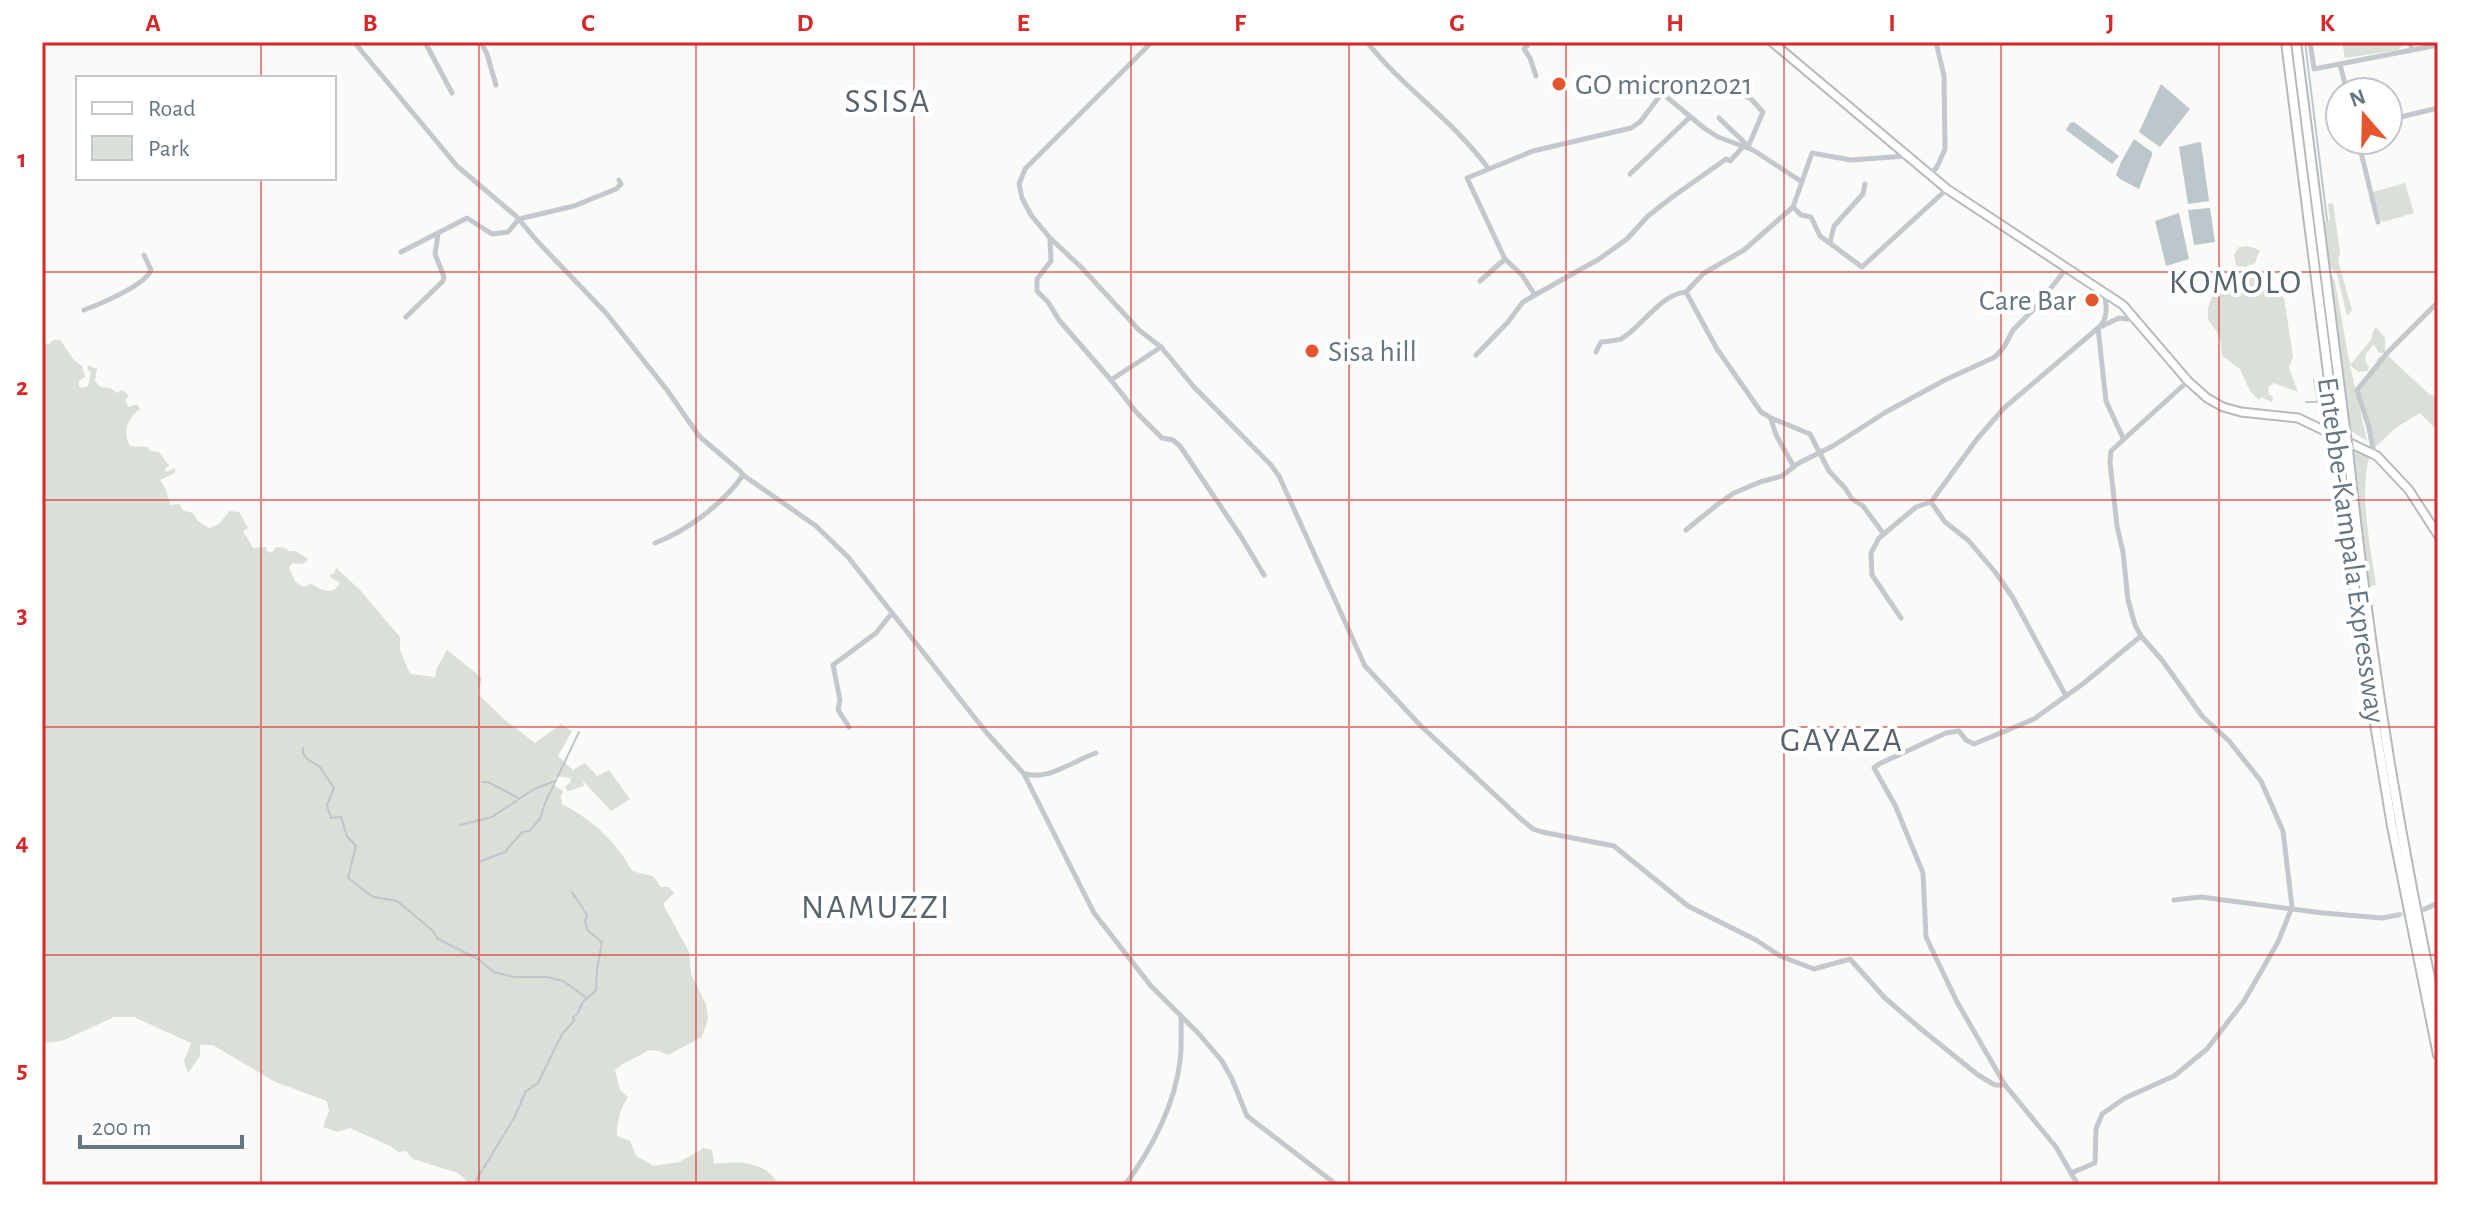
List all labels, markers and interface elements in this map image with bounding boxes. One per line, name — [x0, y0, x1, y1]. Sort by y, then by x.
text: A — [145, 10, 161, 36]
text: B — [362, 10, 378, 36]
text: C — [581, 10, 595, 36]
text: D — [796, 10, 814, 36]
text: E — [1016, 10, 1030, 36]
text: F — [1234, 10, 1247, 36]
text: G — [1449, 10, 1465, 36]
text: H — [1666, 10, 1684, 36]
text: I — [1888, 10, 1896, 36]
text: J — [2106, 10, 2114, 36]
text: K — [2319, 10, 2335, 36]
place label: GO micron2021 — [1575, 70, 1753, 100]
marker: GO micron2021 — [1550, 75, 1568, 93]
legend — [76, 76, 336, 180]
north arrow — [2324, 76, 2404, 156]
district label: SSISA — [845, 85, 931, 119]
text: N — [2347, 85, 2368, 111]
text: Road — [148, 97, 196, 121]
text: Park — [148, 137, 189, 161]
text: 1 — [17, 146, 27, 172]
district label: KOMOLO — [2169, 266, 2303, 300]
place label: Care Bar — [1979, 286, 2076, 316]
marker: Care Bar — [2083, 291, 2101, 309]
place label: Sisa hill — [1328, 337, 1417, 367]
marker: Sisa hill — [1303, 342, 1321, 360]
text: 2 — [16, 374, 28, 400]
street label: Entebbe-Kampala Expressway — [2312, 375, 2390, 725]
text: 3 — [16, 602, 28, 628]
district label: GAYAZA — [1780, 724, 1904, 758]
text: 4 — [15, 829, 29, 855]
district label: NAMUZZI — [801, 891, 951, 925]
text: 5 — [16, 1057, 28, 1083]
scale bar — [80, 1099, 242, 1149]
text: 200 m — [92, 1116, 151, 1140]

